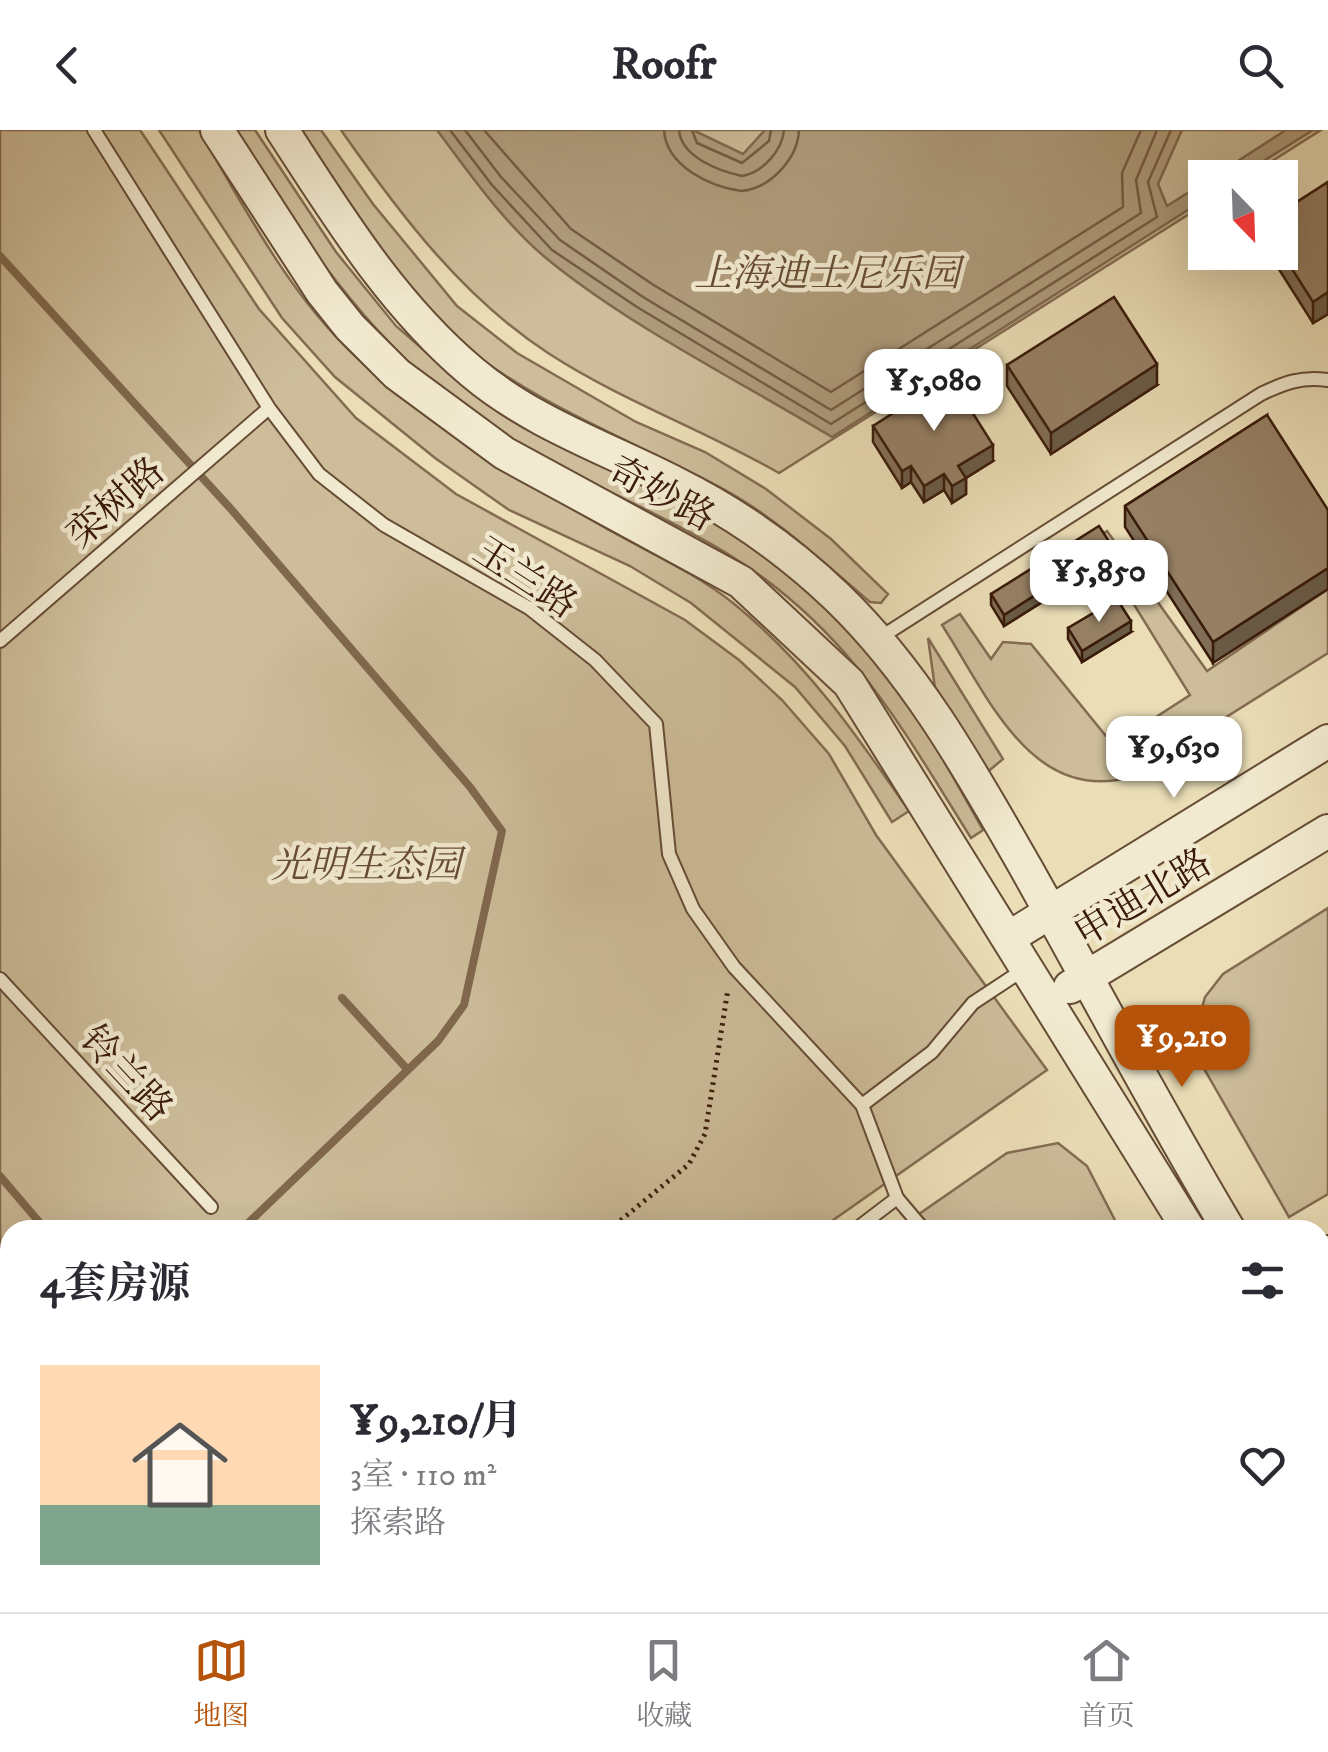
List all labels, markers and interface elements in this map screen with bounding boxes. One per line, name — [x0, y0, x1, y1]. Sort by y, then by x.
text: Roofr — [612, 37, 716, 93]
icon: back — [40, 38, 95, 93]
icon: search — [1233, 38, 1288, 93]
north arrow — [1188, 160, 1298, 270]
map controls — [1188, 160, 1298, 270]
park label: 上海迪士尼乐园 — [694, 251, 966, 299]
pin: ¥5,080 — [853, 349, 1015, 434]
text: ¥5,080 — [886, 361, 982, 401]
street label: 奇妙路 — [599, 447, 723, 543]
street label: 栾树路 — [58, 448, 175, 559]
street label: 玉兰路 — [464, 528, 586, 630]
pin: ¥5,850 — [1018, 540, 1180, 625]
text: ¥5,850 — [1052, 552, 1146, 592]
pin: ¥9,630 — [1093, 716, 1255, 801]
text: ¥9,630 — [1128, 728, 1220, 768]
street label: 申迪北路 — [1066, 839, 1221, 958]
park label: 光明生态园 — [271, 842, 467, 890]
pin: ¥9,210 — [1101, 1005, 1263, 1090]
street label: 铃兰路 — [69, 1016, 182, 1132]
text: ¥9,210 — [1137, 1017, 1227, 1057]
icon: filters — [1235, 1253, 1290, 1308]
text: 4套房源 — [40, 1259, 190, 1311]
text: ¥9,210/月 — [350, 1396, 522, 1448]
icon: home — [120, 1405, 240, 1525]
icon: heart — [1235, 1438, 1290, 1493]
text: 3室 · 110 m² — [350, 1456, 496, 1496]
text: 探索路 — [350, 1504, 446, 1544]
tab: 地图 — [193, 1633, 249, 1734]
tab: 收藏 — [636, 1633, 692, 1734]
tab: 首页 — [1079, 1633, 1135, 1734]

